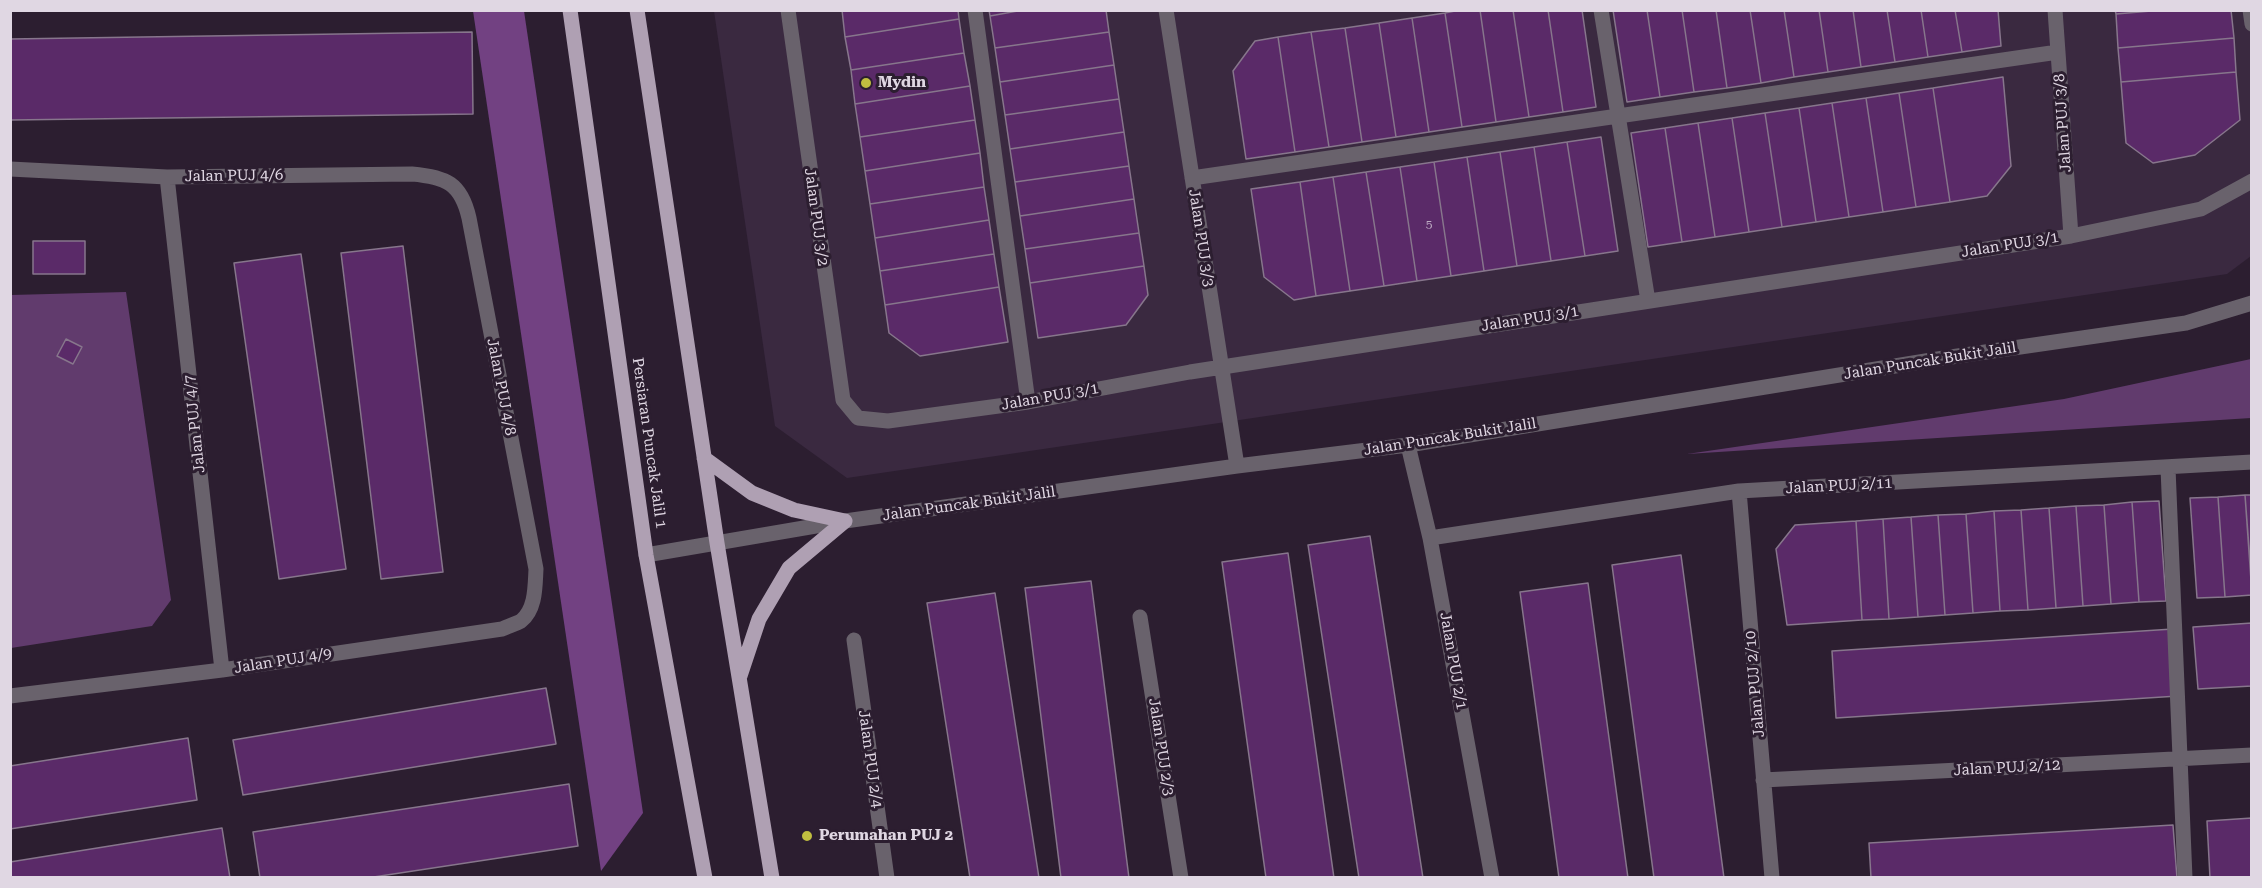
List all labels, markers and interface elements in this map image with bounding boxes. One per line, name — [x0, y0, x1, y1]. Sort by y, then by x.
street label: Jalan PUJ 3/8 — [2051, 73, 2075, 173]
place label: Mydin — [878, 74, 926, 92]
marker: Mydin — [859, 76, 873, 90]
street label: Jalan PUJ 4/6 — [185, 166, 283, 186]
street label: Jalan PUJ 3/2 — [800, 167, 832, 267]
street label: Jalan PUJ 3/3 — [1184, 188, 1218, 288]
house number: 5 — [1426, 217, 1432, 231]
street label: Jalan PUJ 3/1 — [1960, 228, 2060, 262]
street label: Jalan PUJ 3/1 — [1480, 302, 1580, 336]
street label: Jalan PUJ 4/8 — [483, 337, 519, 437]
street label: Jalan Puncak Bukit Jalil — [1842, 338, 2018, 384]
street label: Persiaran Puncak Jalil 1 — [628, 356, 670, 530]
street label: Jalan PUJ 4/7 — [181, 374, 209, 474]
street label: Jalan PUJ 3/1 — [1000, 380, 1100, 414]
street label: Jalan Puncak Bukit Jalil — [1362, 414, 1538, 460]
street label: Jalan PUJ 2/11 — [1785, 474, 1893, 498]
street label: Jalan Puncak Bukit Jalil — [881, 483, 1057, 525]
street label: Jalan PUJ 2/1 — [1436, 611, 1470, 711]
street label: Jalan PUJ 2/10 — [1741, 630, 1769, 738]
street label: Jalan PUJ 4/9 — [233, 644, 333, 678]
street label: Jalan PUJ 2/3 — [1144, 697, 1178, 797]
street label: Jalan PUJ 2/4 — [854, 709, 886, 809]
street label: Jalan PUJ 2/12 — [1953, 756, 2061, 780]
place label: Perumahan PUJ 2 — [819, 827, 953, 845]
marker: Perumahan PUJ 2 — [800, 829, 814, 843]

